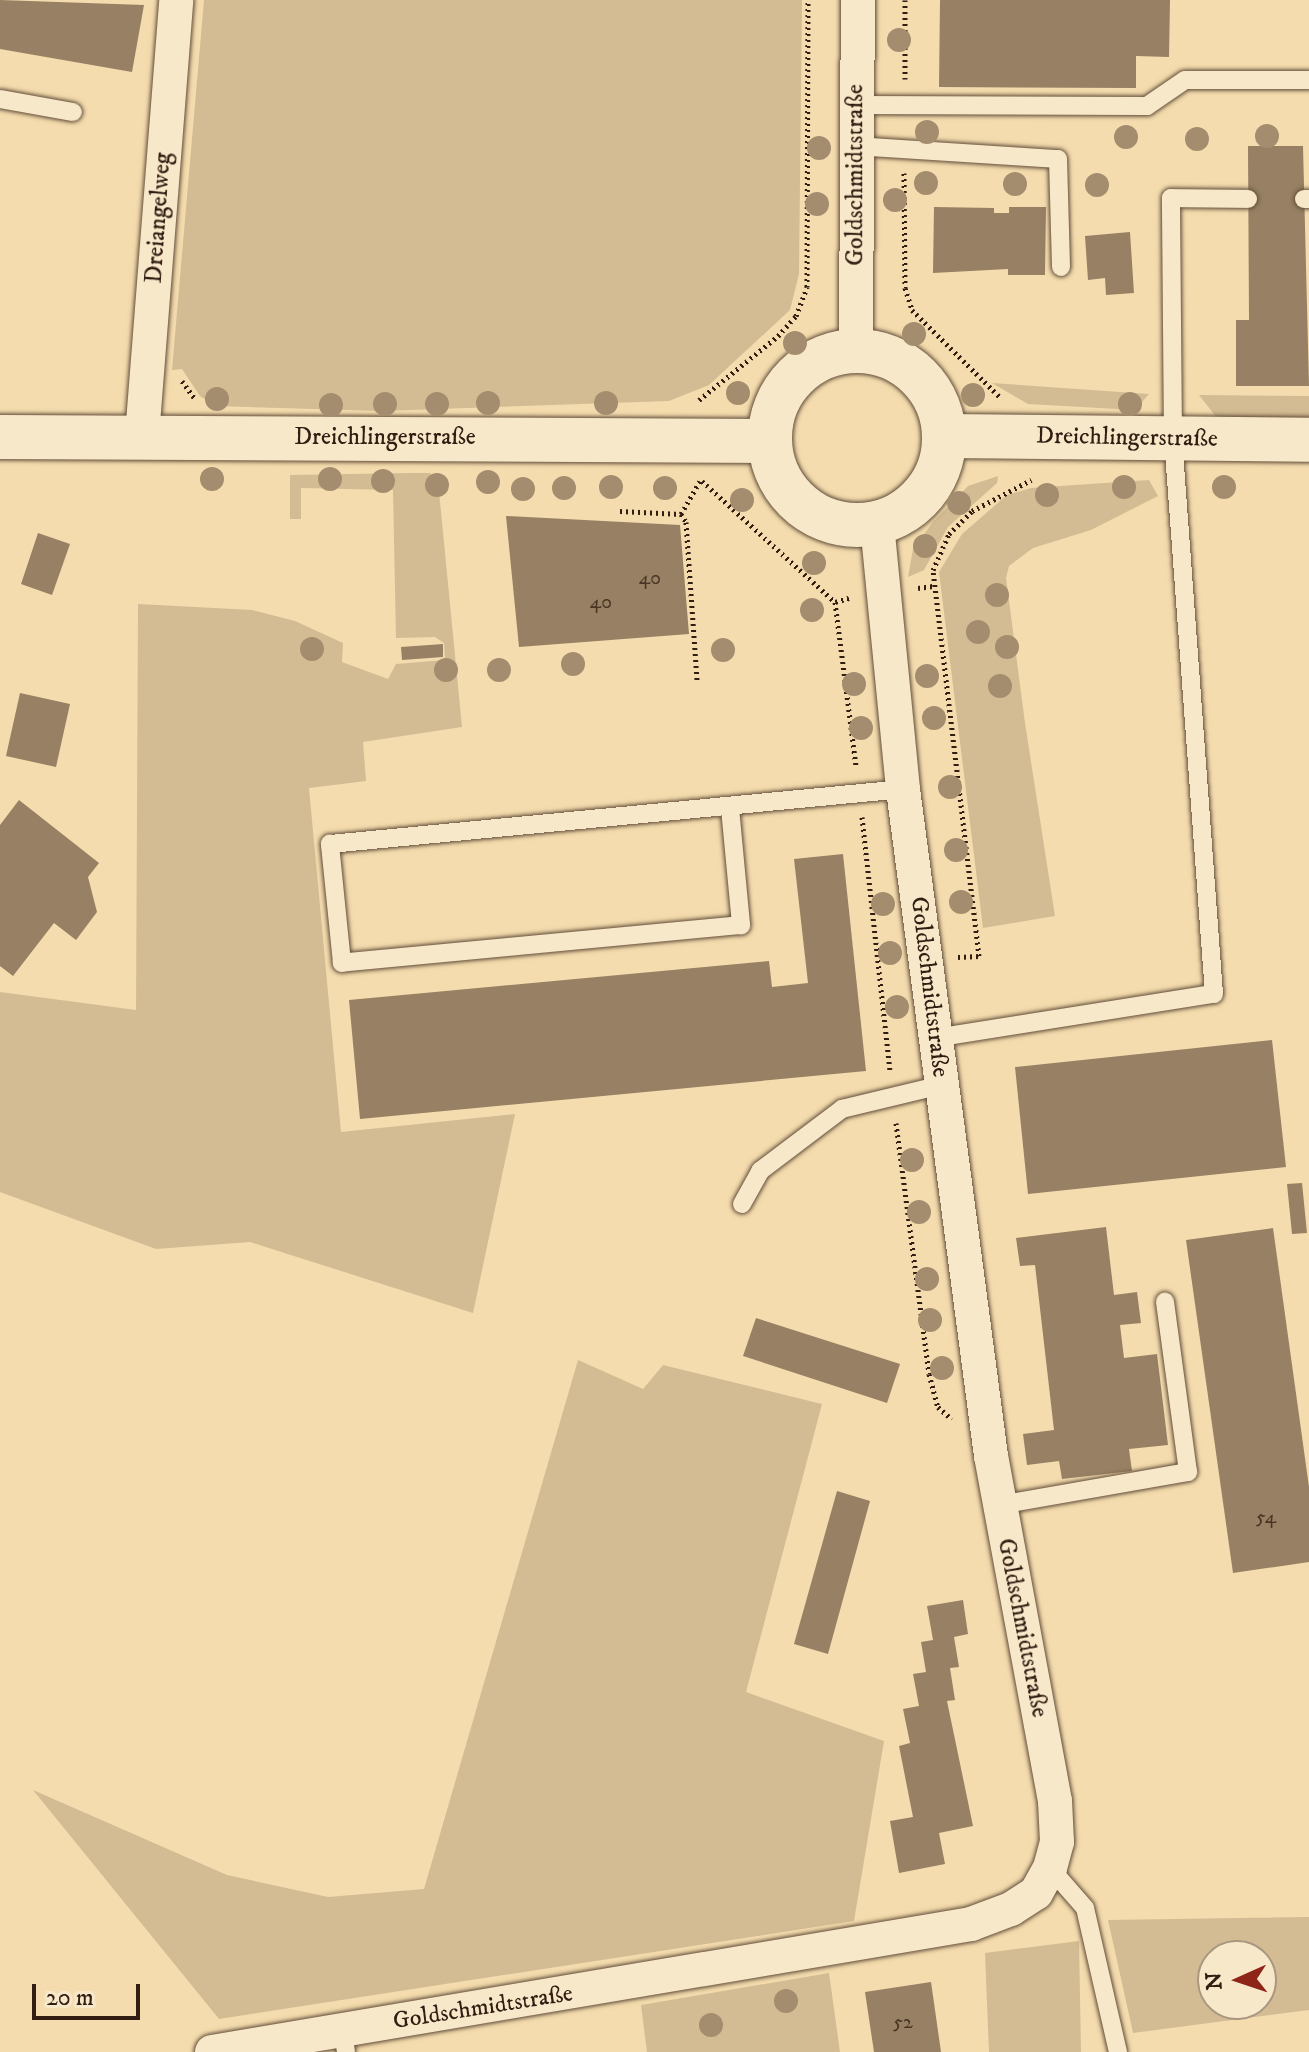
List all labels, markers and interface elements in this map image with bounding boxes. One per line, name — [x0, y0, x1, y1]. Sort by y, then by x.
street label: Goldschmidtstraße — [842, 84, 870, 266]
street label: Dreiangelweg — [140, 152, 178, 284]
street label: Dreichlingerstraße — [1036, 422, 1218, 454]
street label: Dreichlingerstraße — [294, 424, 476, 452]
house number: 40 — [639, 566, 661, 590]
house number: 40 — [590, 590, 612, 614]
street label: Goldschmidtstraße — [904, 895, 954, 1079]
house number: 54 — [1256, 1505, 1276, 1529]
street label: Goldschmidtstraße — [991, 1536, 1053, 1720]
north arrow — [1197, 1940, 1277, 2020]
scale bar — [36, 1968, 144, 2018]
text: N — [1201, 1971, 1228, 1991]
street label: Goldschmidtstraße — [391, 1980, 575, 2036]
text: 20 m — [46, 1983, 94, 2013]
house number: 52 — [893, 2010, 913, 2034]

